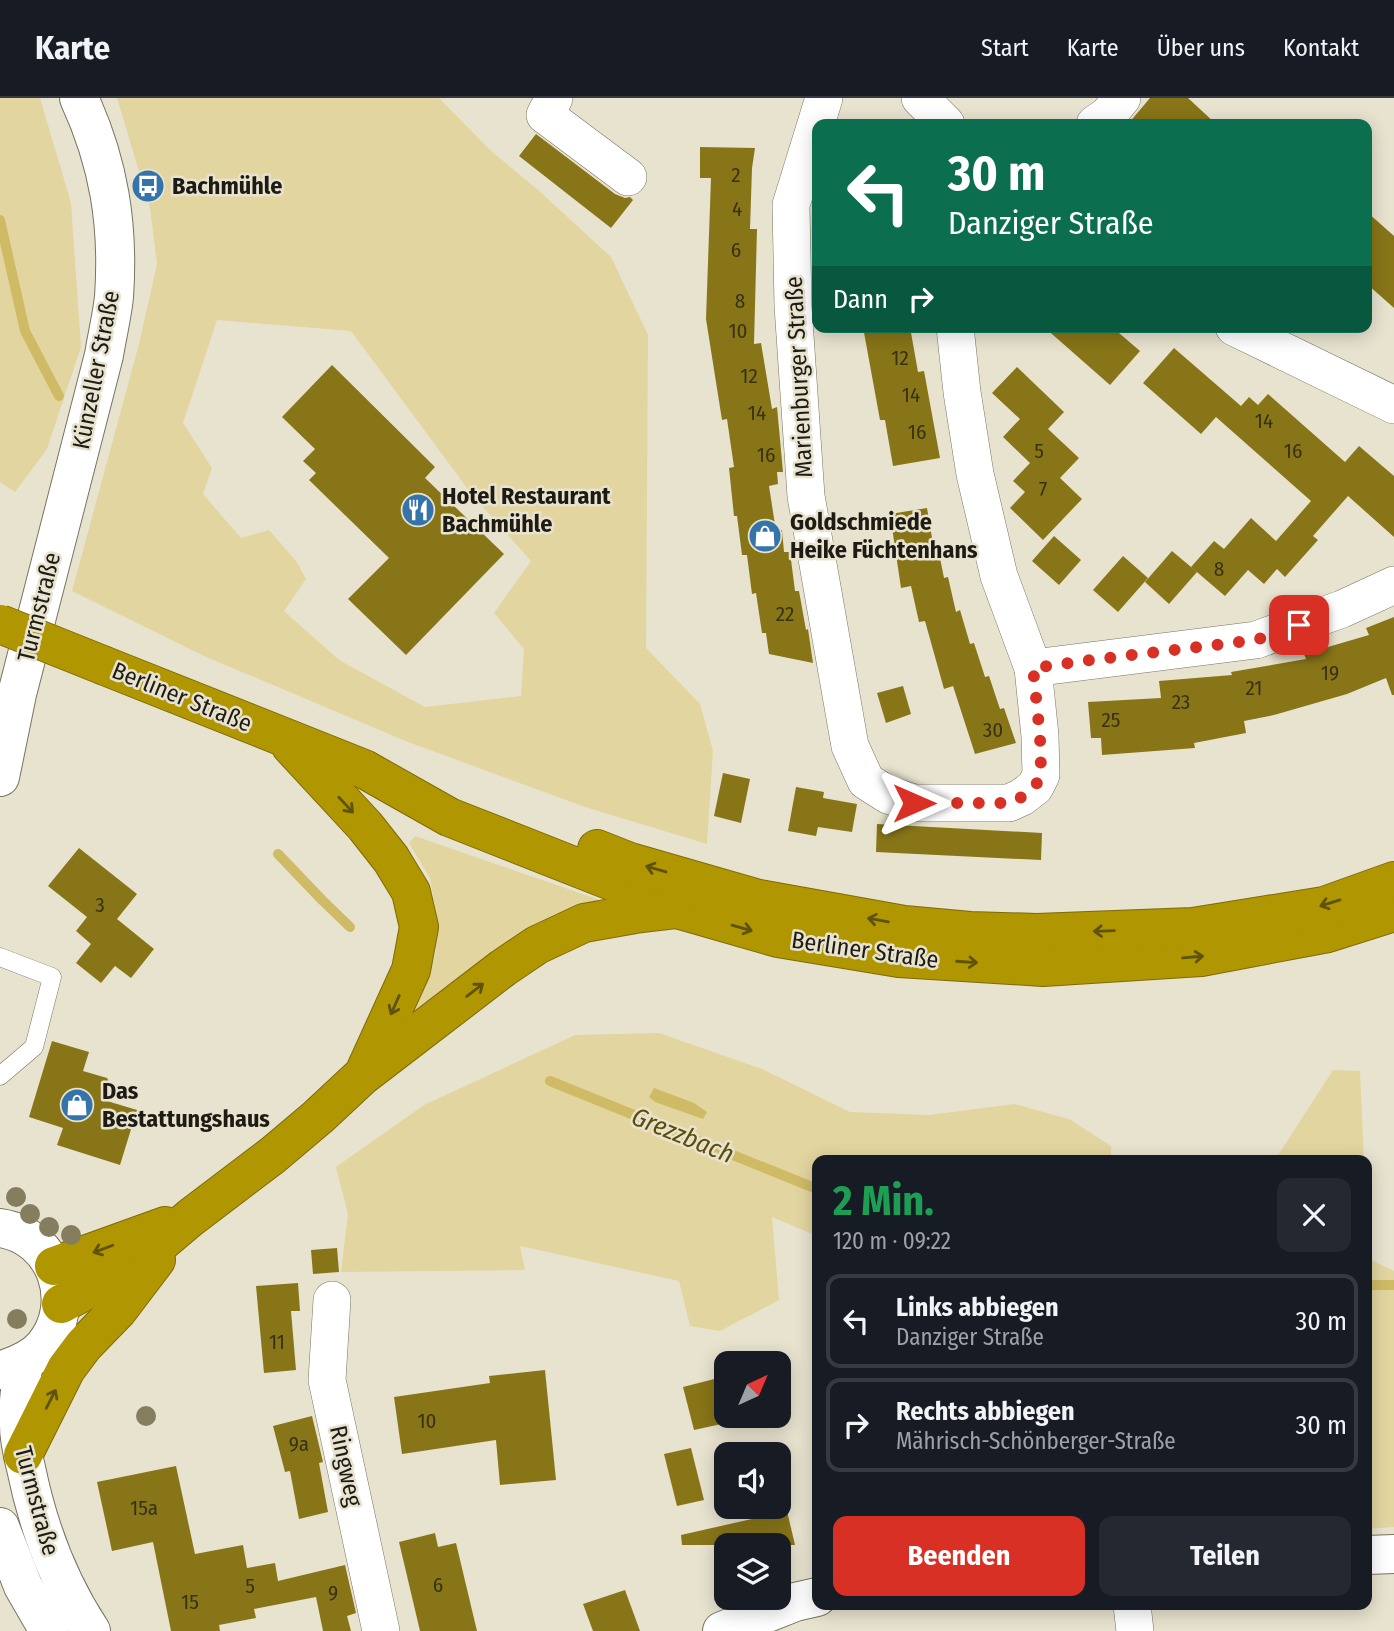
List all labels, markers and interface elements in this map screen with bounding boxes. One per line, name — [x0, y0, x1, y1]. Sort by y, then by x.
text: Karte — [35, 28, 110, 68]
text: Start — [981, 34, 1029, 62]
text: Karte — [1067, 34, 1119, 62]
text: Über uns — [1157, 34, 1245, 62]
text: Kontakt — [1283, 34, 1359, 62]
text: 30 m — [948, 144, 1046, 203]
icon: left — [833, 147, 924, 238]
house number: 2 — [731, 162, 741, 188]
bus stop icon: Bachmühle — [129, 167, 167, 205]
place label: Bachmühle — [172, 172, 282, 200]
house number: 4 — [732, 196, 742, 222]
text: Danziger Straße — [948, 204, 1154, 242]
house number: 6 — [731, 237, 741, 263]
street label: Marienburger Straße — [780, 276, 818, 478]
icon: right — [902, 280, 940, 318]
text: Dann — [833, 284, 888, 315]
street label: Künzeller Straße — [67, 288, 125, 452]
house number: 8 — [735, 288, 745, 314]
house number: 10 — [728, 318, 748, 344]
house number: 12 — [891, 345, 909, 371]
house number: 12 — [740, 363, 758, 389]
house number: 14 — [902, 382, 920, 408]
house number: 14 — [748, 400, 766, 426]
house number: 14 — [1255, 408, 1273, 434]
house number: 16 — [908, 419, 926, 445]
house number: 5 — [1034, 438, 1044, 464]
house number: 16 — [1284, 438, 1302, 464]
house number: 16 — [757, 442, 775, 468]
house number: 7 — [1039, 476, 1047, 502]
place label: Hotel Restaurant Bachmühle — [442, 482, 611, 538]
restaurant icon: Hotel Restaurant Bachmühle — [399, 491, 437, 529]
place label: Goldschmiede Heike Füchtenhans — [790, 508, 978, 564]
shop icon: Goldschmiede Heike Füchtenhans — [746, 517, 784, 555]
street label: Turmstraße — [12, 549, 66, 665]
house number: 8 — [1214, 556, 1224, 582]
pin — [1269, 595, 1329, 655]
house number: 22 — [776, 601, 794, 627]
icon: arrive — [1280, 606, 1318, 644]
street label: Berliner Straße — [108, 656, 256, 738]
house number: 19 — [1321, 660, 1339, 686]
house number: 21 — [1246, 675, 1263, 701]
house number: 23 — [1172, 689, 1190, 715]
house number: 25 — [1102, 707, 1120, 733]
house number: 30 — [983, 717, 1003, 743]
position arrow — [877, 766, 951, 840]
one-way arrow — [337, 796, 354, 813]
one-way arrow — [646, 862, 668, 875]
house number: 3 — [95, 892, 105, 918]
one-way arrow — [1319, 898, 1341, 911]
one-way arrow — [867, 913, 890, 927]
one-way arrow — [730, 922, 753, 935]
one-way arrow — [1093, 924, 1116, 937]
street label: Berliner Straße — [790, 926, 940, 974]
one-way arrow — [1182, 950, 1204, 963]
one-way arrow — [955, 956, 977, 969]
one-way arrow — [465, 982, 483, 997]
one-way arrow — [388, 994, 401, 1016]
place label: Das Bestattungshaus — [102, 1077, 270, 1133]
shop icon: Das Bestattungshaus — [58, 1086, 96, 1124]
water label: Grezzbach — [627, 1101, 738, 1170]
text: 2 Min. — [833, 1176, 934, 1226]
button: close — [1277, 1178, 1351, 1252]
text: 120 m · 09:22 — [833, 1227, 951, 1255]
one-way arrow — [92, 1243, 114, 1256]
text: Links abbiegen — [896, 1292, 1059, 1323]
icon: left — [837, 1302, 875, 1340]
text: 30 m — [1296, 1306, 1347, 1337]
text: Danziger Straße — [896, 1323, 1044, 1351]
house number: 11 — [269, 1329, 285, 1355]
north arrow — [714, 1351, 791, 1428]
map controls — [714, 1351, 791, 1610]
one-way arrow — [45, 1389, 59, 1410]
text: Rechts abbiegen — [896, 1396, 1075, 1427]
icon: right — [837, 1406, 875, 1444]
house number: 10 — [417, 1408, 437, 1434]
text: 30 m — [1296, 1410, 1347, 1441]
street label: Ringweg — [324, 1423, 368, 1510]
text: Mährisch-Schönberger-Straße — [896, 1427, 1176, 1455]
house number: 9a — [289, 1431, 309, 1457]
button: sound — [714, 1442, 791, 1519]
street label: Turmstraße — [9, 1443, 65, 1559]
house number: 15a — [130, 1495, 158, 1521]
button: Beenden — [833, 1516, 1085, 1596]
button: Teilen — [1099, 1516, 1351, 1596]
button: layers — [714, 1533, 791, 1610]
house number: 6 — [433, 1572, 443, 1598]
house number: 5 — [245, 1573, 255, 1599]
house number: 9 — [328, 1580, 338, 1606]
house number: 15 — [181, 1589, 199, 1615]

